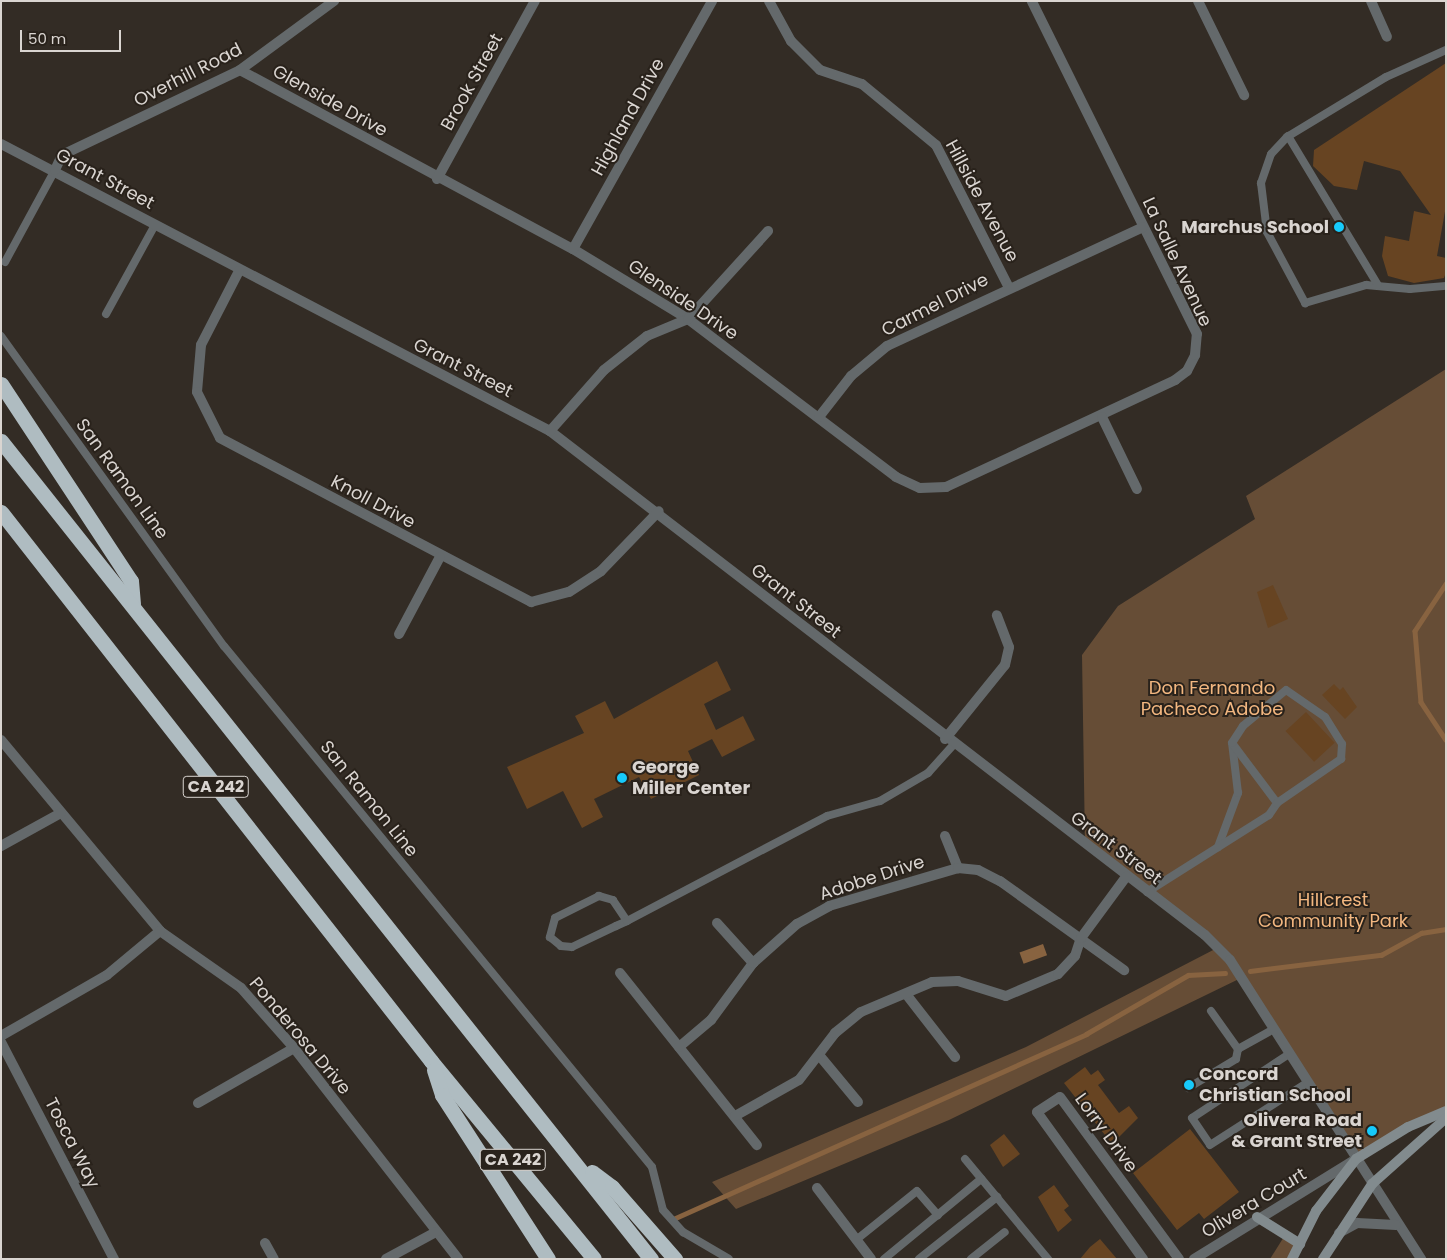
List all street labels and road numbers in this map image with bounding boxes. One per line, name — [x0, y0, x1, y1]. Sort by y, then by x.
street label: Brook Street — [436, 30, 508, 134]
street label: Overhill Road — [130, 38, 246, 112]
street label: Highland Drive — [587, 55, 669, 179]
street label: Glenside Drive — [269, 60, 391, 142]
street label: Hillside Avenue — [941, 136, 1023, 266]
street label: Grant Street — [52, 144, 158, 214]
street label: La Salle Avenue — [1138, 194, 1216, 330]
street label: Glenside Drive — [624, 255, 742, 345]
street label: Carmel Drive — [878, 269, 992, 341]
street label: Grant Street — [410, 334, 516, 402]
street label: San Ramon Line — [71, 415, 173, 543]
street label: Knoll Drive — [327, 471, 419, 533]
street label: Grant Street — [747, 559, 845, 643]
street label: San Ramon Line — [315, 736, 423, 862]
road number: CA 242 — [182, 774, 250, 800]
street label: Grant Street — [1066, 807, 1166, 889]
street label: Adobe Drive — [817, 851, 927, 905]
street label: Ponderosa Drive — [245, 973, 355, 1099]
street label: Lorry Drive — [1070, 1089, 1142, 1177]
street label: Tosca Way — [40, 1094, 104, 1192]
road number: CA 242 — [479, 1146, 547, 1174]
street label: Olivera Court — [1198, 1163, 1310, 1243]

